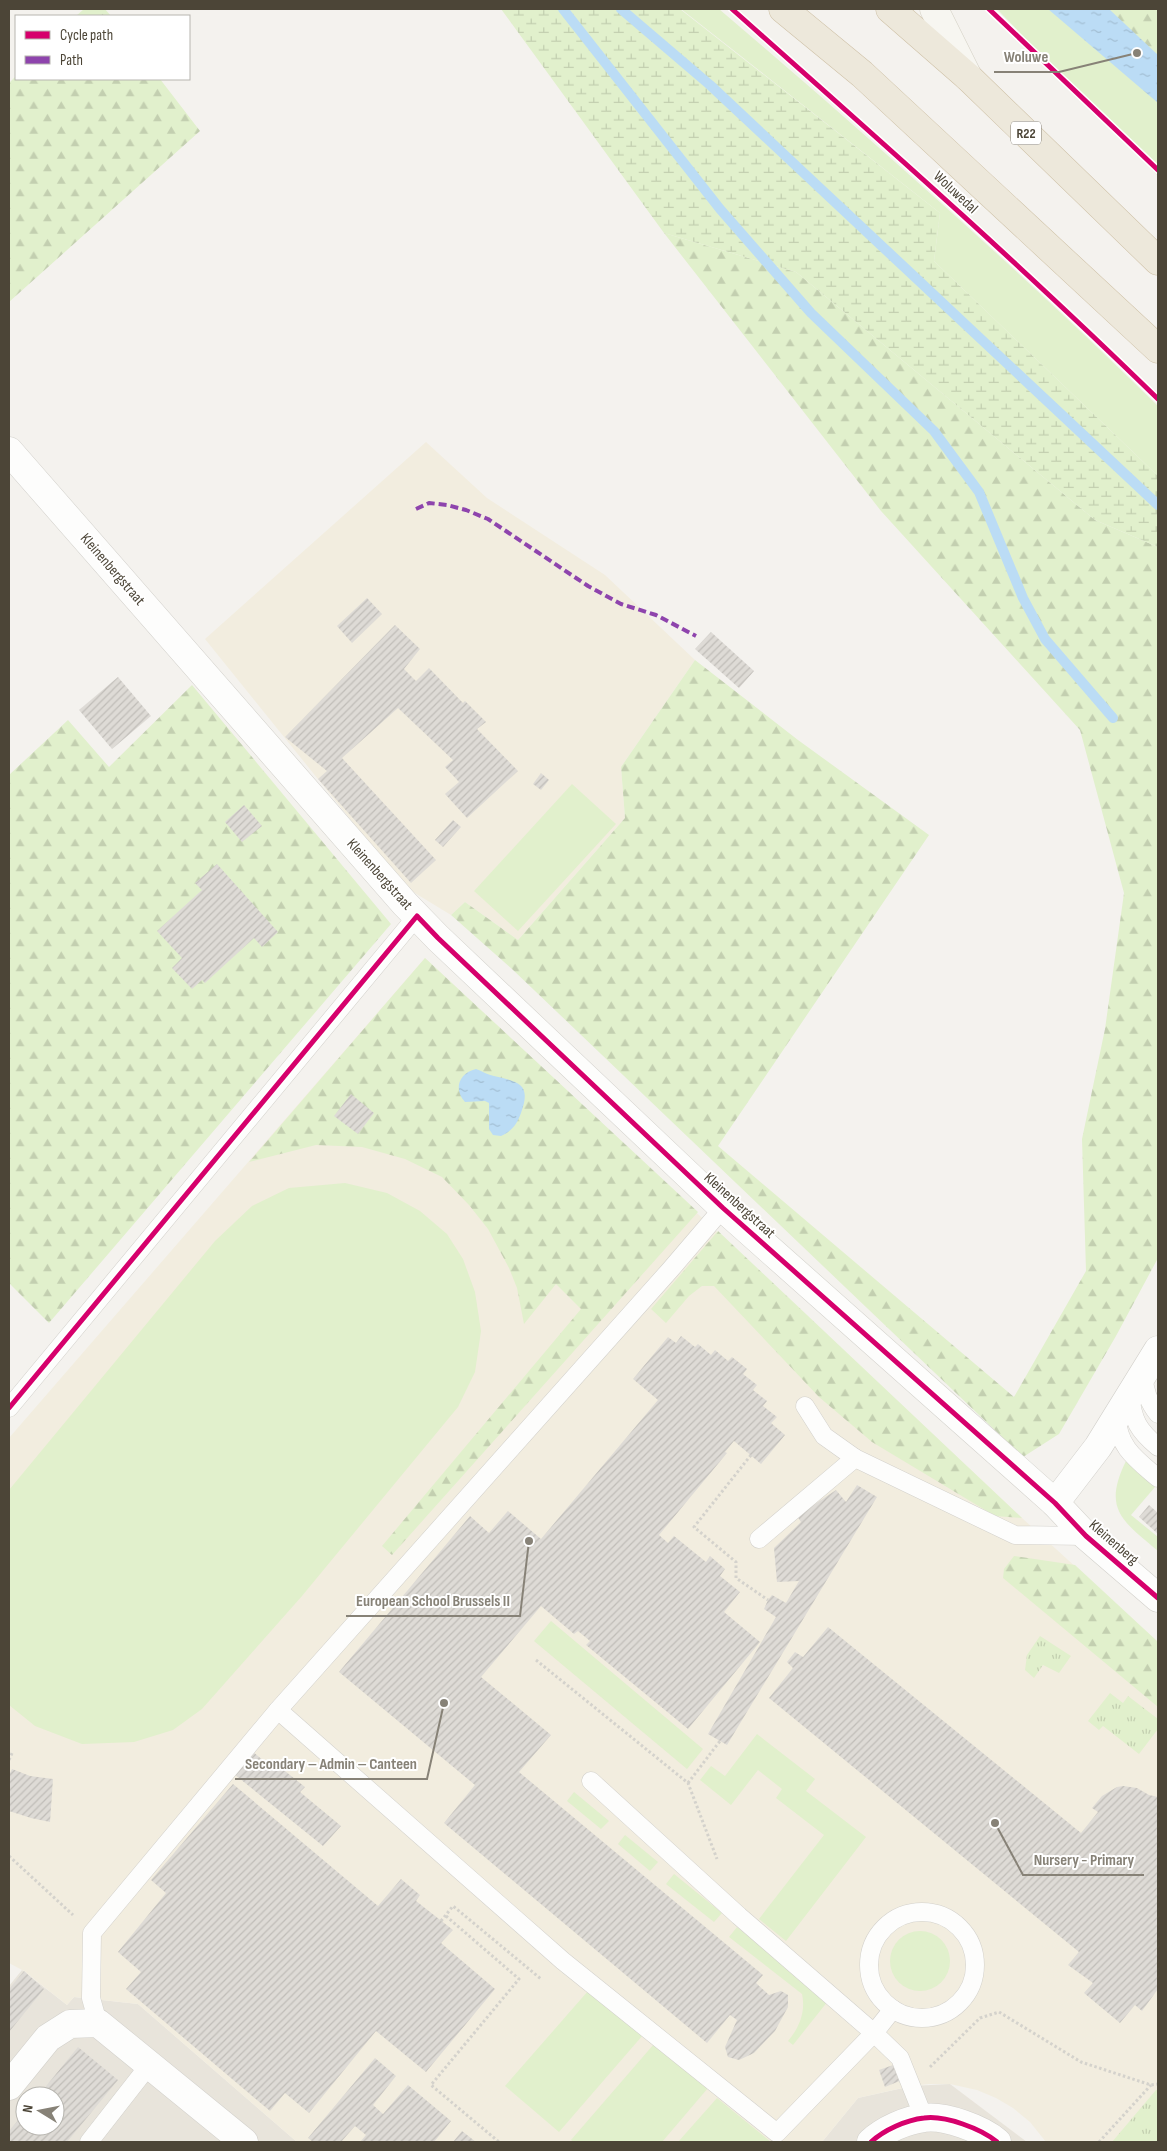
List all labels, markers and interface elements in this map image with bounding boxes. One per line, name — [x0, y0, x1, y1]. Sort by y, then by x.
legend — [15, 15, 190, 80]
text: Cycle path — [60, 26, 113, 45]
callout: Woluwe — [994, 41, 1059, 72]
text: Woluwe — [1004, 48, 1048, 67]
text: Path — [60, 51, 83, 70]
road number: R22 — [1011, 122, 1041, 144]
street label: Woluwedal — [929, 167, 982, 218]
street label: Kleinenbergstraat — [76, 529, 149, 610]
street label: Kleinenbergstraat — [343, 835, 417, 914]
street label: Kleinenbergstraat — [700, 1168, 780, 1243]
street label: Kleinenberg — [1085, 1516, 1142, 1569]
callout: European School Brussels II — [346, 1585, 520, 1616]
text: European School Brussels II — [356, 1592, 510, 1611]
callout: Secondary – Admin – Canteen — [235, 1748, 427, 1779]
text: Secondary – Admin – Canteen — [245, 1755, 417, 1774]
callout: Nursery - Primary — [1023, 1844, 1144, 1875]
text: Nursery - Primary — [1034, 1851, 1135, 1870]
north arrow — [15, 2086, 65, 2136]
text: N — [19, 2104, 37, 2114]

